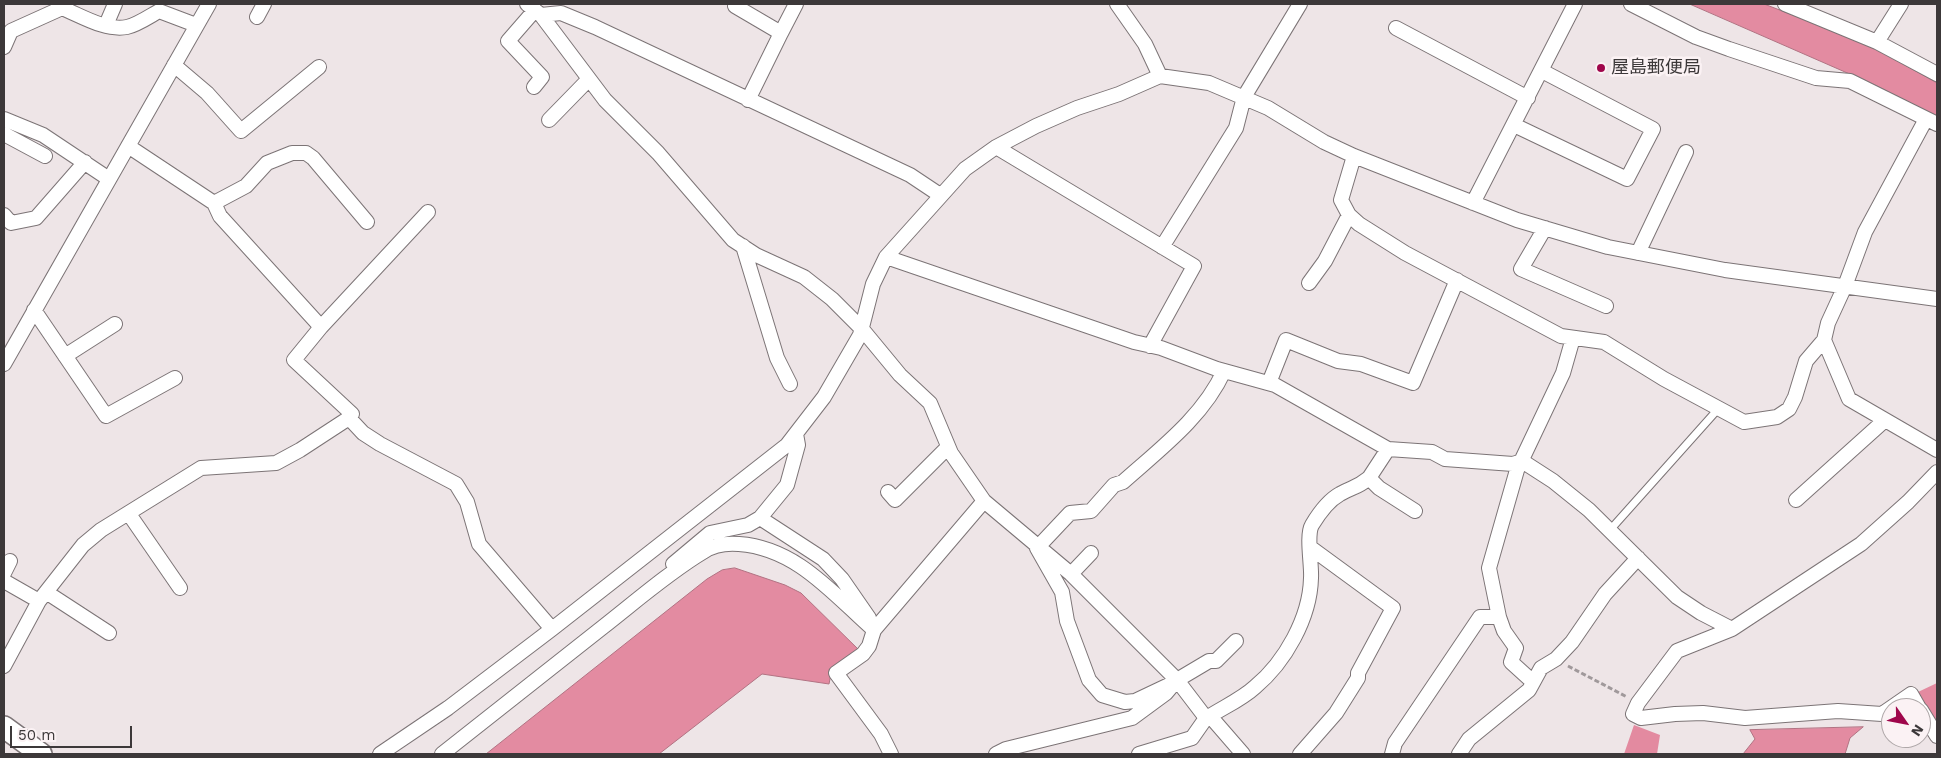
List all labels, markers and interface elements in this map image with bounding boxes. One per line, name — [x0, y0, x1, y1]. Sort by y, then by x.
place label: 屋島郵便局 — [1611, 57, 1701, 79]
marker: 屋島郵便局 — [1595, 62, 1607, 74]
north arrow — [1881, 698, 1931, 748]
scale bar — [12, 716, 135, 748]
text: N — [1908, 722, 1927, 739]
text: 50 m — [18, 726, 55, 744]

